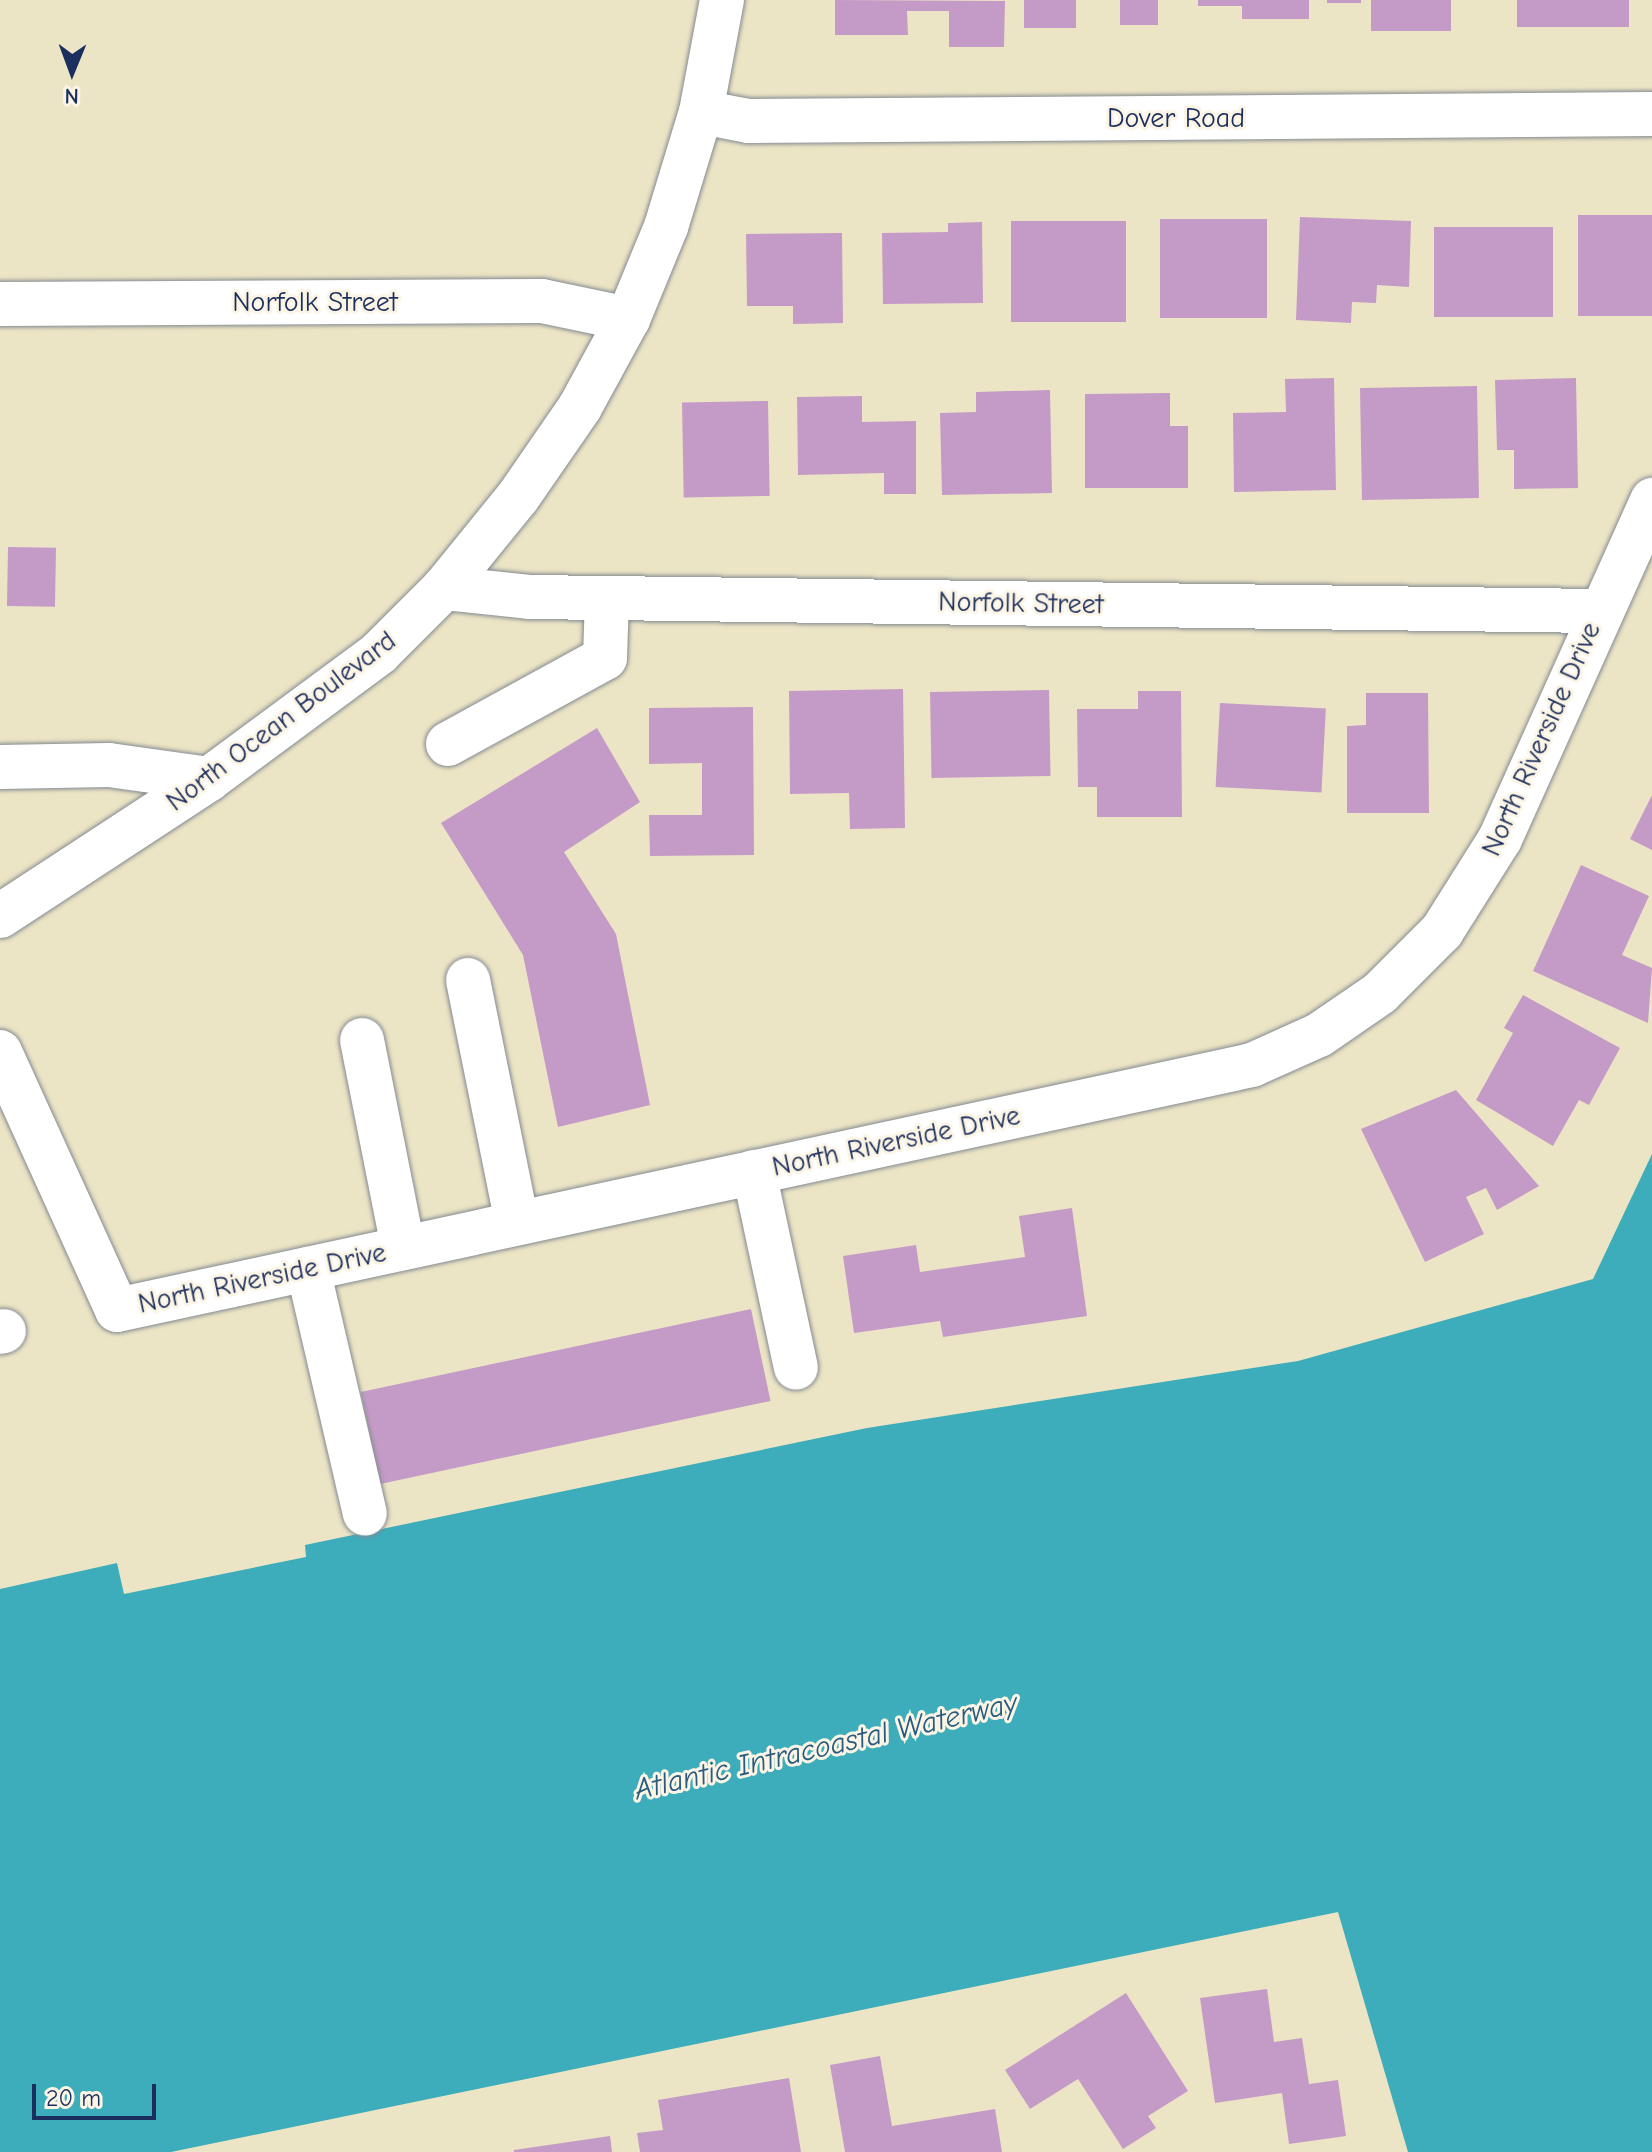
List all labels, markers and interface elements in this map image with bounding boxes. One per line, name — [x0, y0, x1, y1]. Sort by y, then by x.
north arrow — [32, 32, 112, 112]
text: N — [64, 83, 79, 109]
street label: Dover Road — [1107, 101, 1245, 135]
street label: Norfolk Street — [232, 285, 398, 319]
street label: Norfolk Street — [938, 585, 1104, 621]
street label: North Riverside Drive — [1474, 617, 1608, 861]
street label: North Ocean Boulevard — [160, 624, 402, 818]
street label: North Riverside Drive — [769, 1098, 1023, 1184]
street label: North Riverside Drive — [135, 1235, 389, 1321]
water label: Atlantic Intracoastal Waterway — [631, 1685, 1021, 1809]
scale bar — [36, 2068, 160, 2118]
text: 20 m — [46, 2084, 101, 2112]

